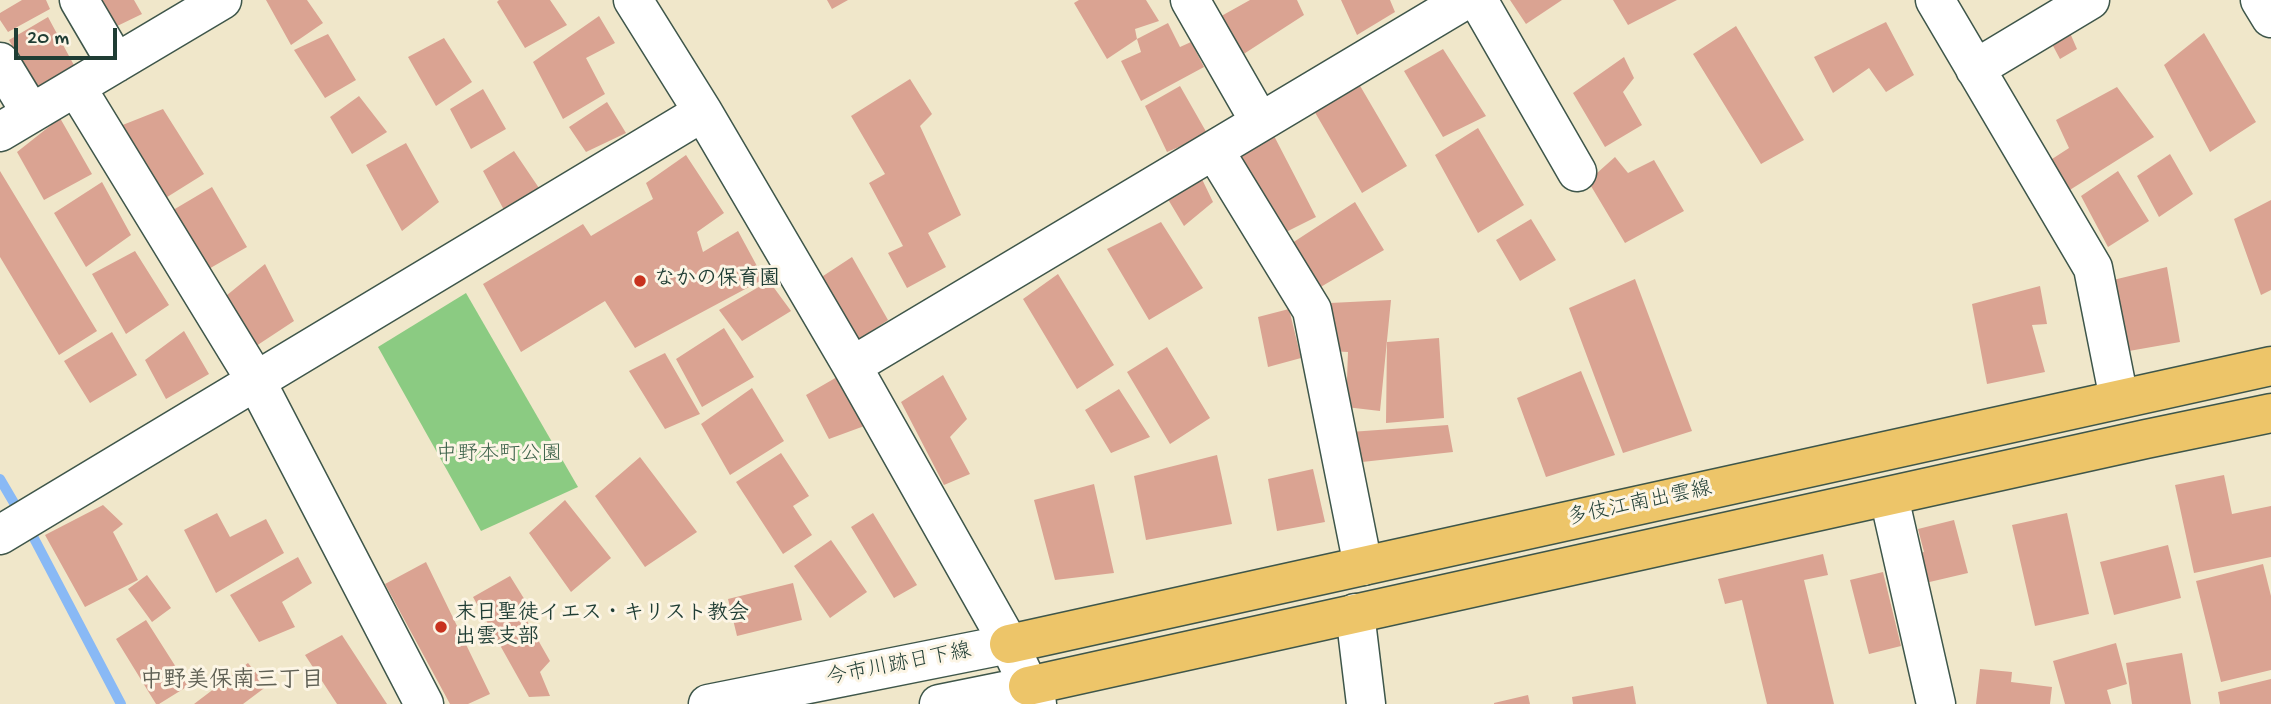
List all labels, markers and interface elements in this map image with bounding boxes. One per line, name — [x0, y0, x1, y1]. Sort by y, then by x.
scale bar — [18, 14, 121, 58]
text: 20 m — [27, 27, 69, 52]
place label: なかの保育園 — [654, 268, 780, 294]
marker: なかの保育園 — [632, 273, 648, 289]
park label: 中野本町公園 — [436, 443, 562, 469]
street label: 多伎江南出雲線 — [1565, 477, 1715, 533]
place label: 末日聖徒イエス・キリスト教会 出雲支部 — [455, 602, 749, 652]
marker: 末日聖徒イエス・キリスト教会 出雲支部 — [433, 619, 449, 635]
street label: 今市川跡日下線 — [824, 640, 974, 692]
district label: 中野美保南三丁目 — [140, 668, 324, 696]

